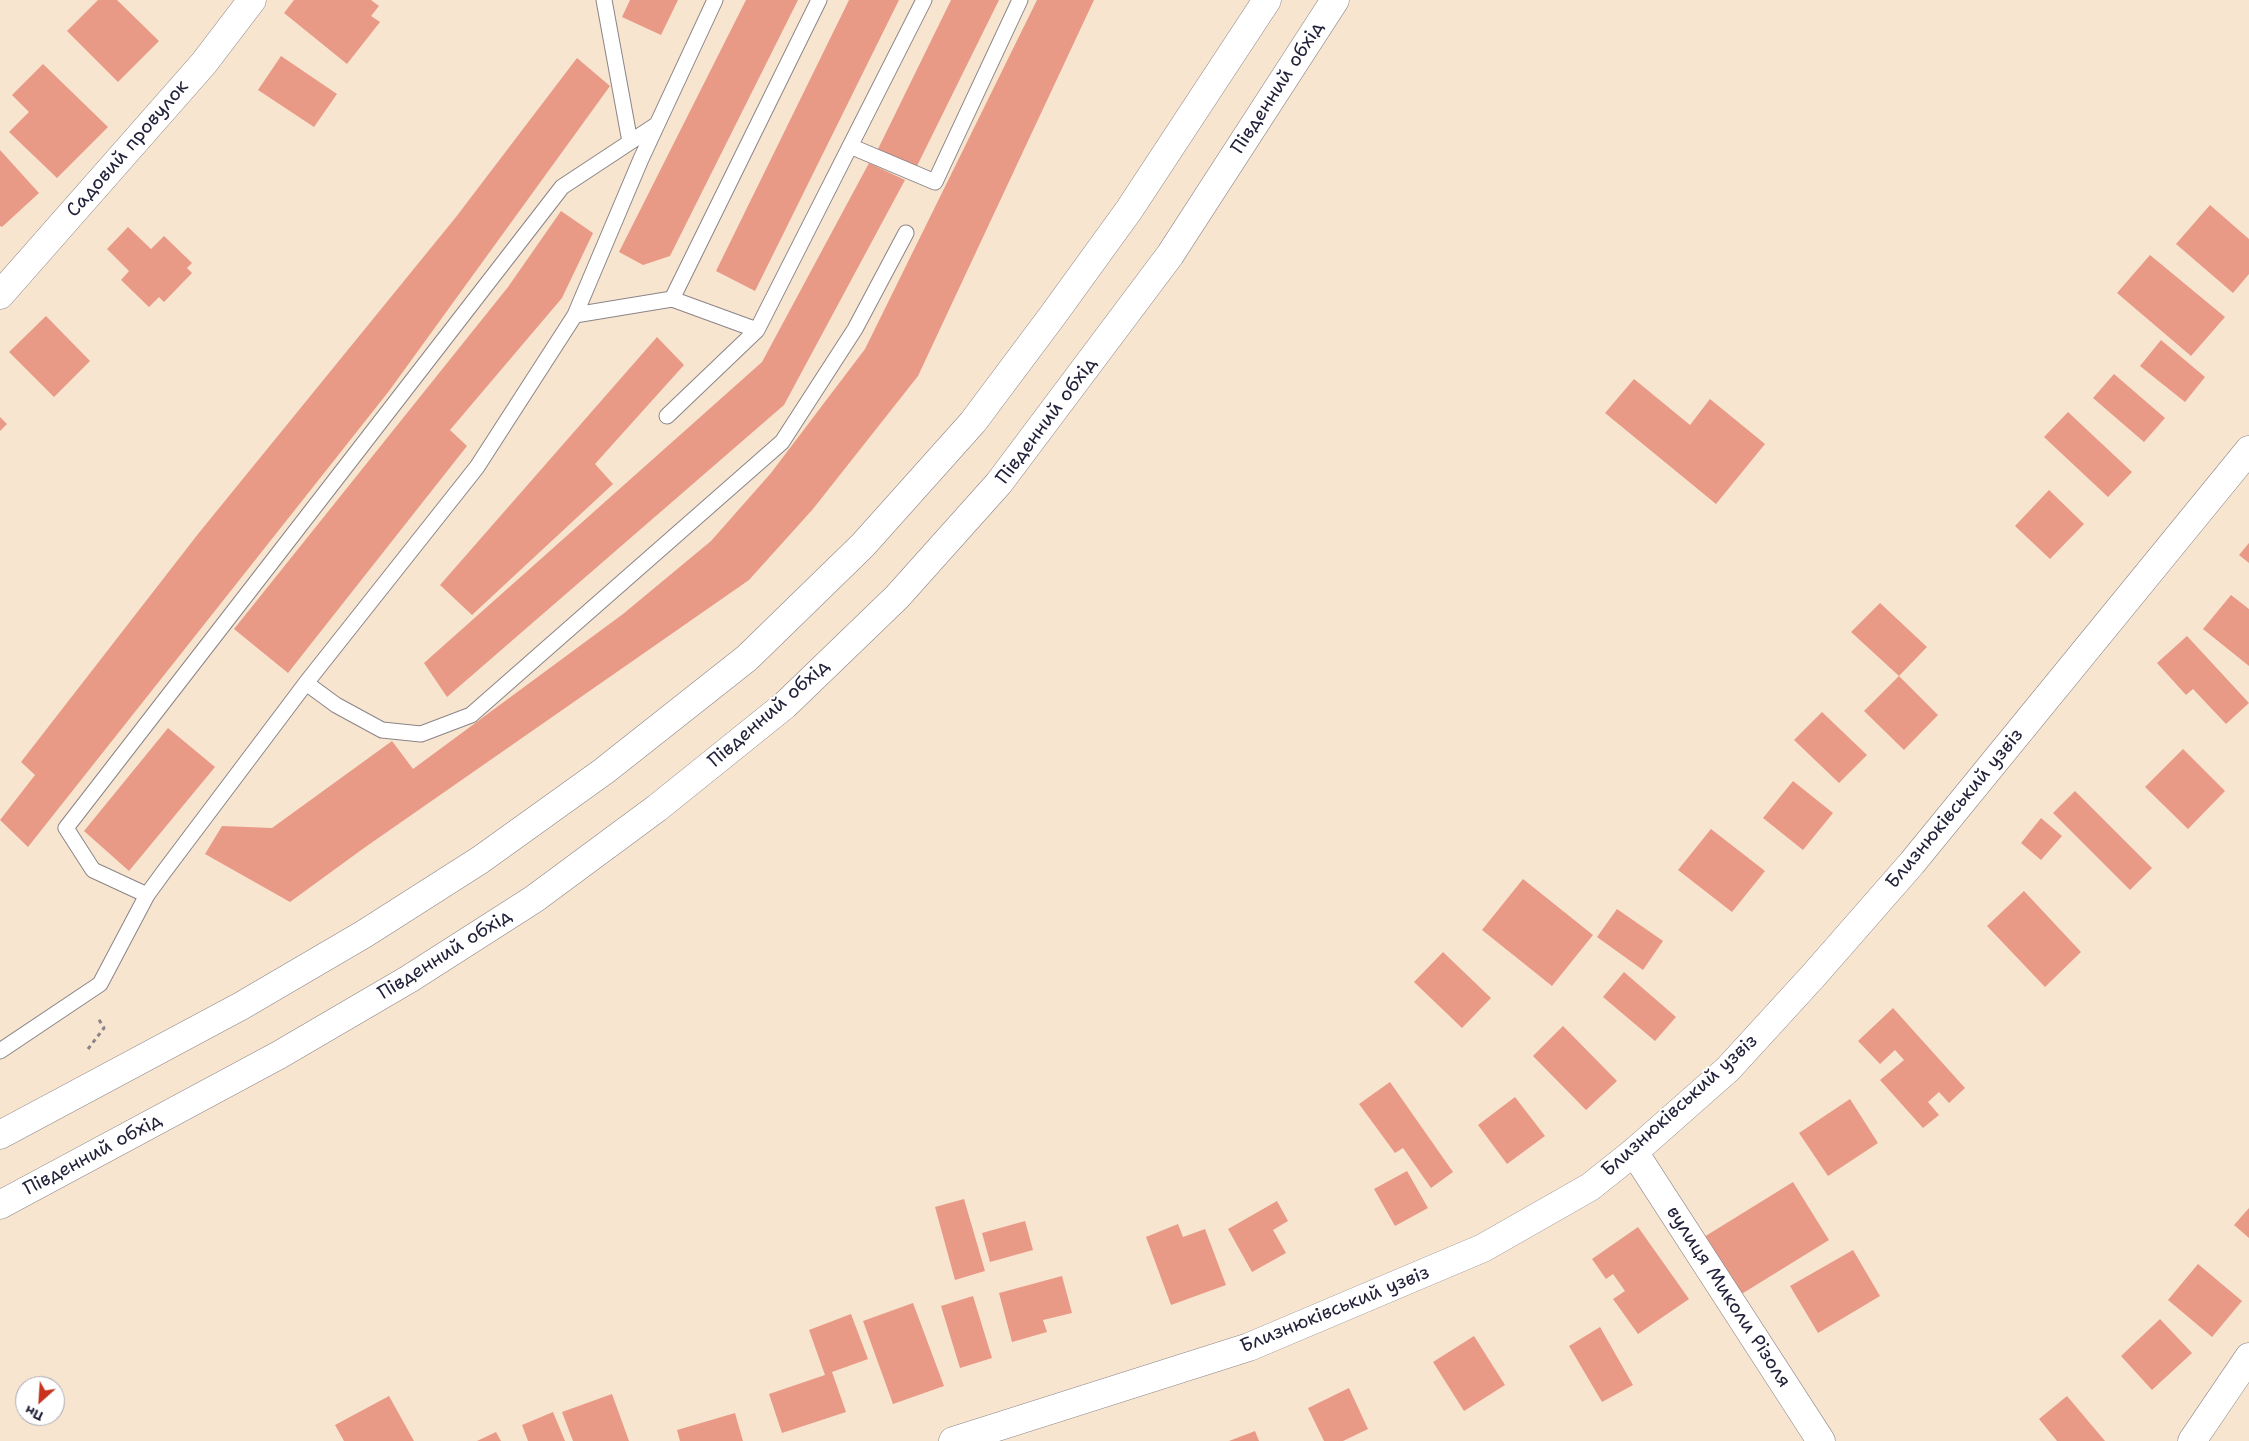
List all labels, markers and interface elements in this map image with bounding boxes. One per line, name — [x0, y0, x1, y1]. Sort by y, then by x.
street label: Південний обхід — [1227, 18, 1329, 158]
street label: Садовий провулок — [62, 76, 194, 222]
street label: Південний обхід — [992, 353, 1102, 489]
street label: Південний обхід — [704, 655, 834, 773]
street label: Близнюківський узвіз — [1881, 724, 2029, 894]
street label: Південний обхід — [374, 905, 516, 1005]
street label: Близнюківський узвіз — [1597, 1030, 1763, 1182]
street label: Південний обхід — [20, 1109, 166, 1201]
street label: вулиця Миколи Різоля — [1661, 1202, 1795, 1392]
street label: Близнюківський узвіз — [1237, 1262, 1433, 1358]
north arrow — [15, 1376, 65, 1426]
text: Пн — [22, 1401, 46, 1426]

